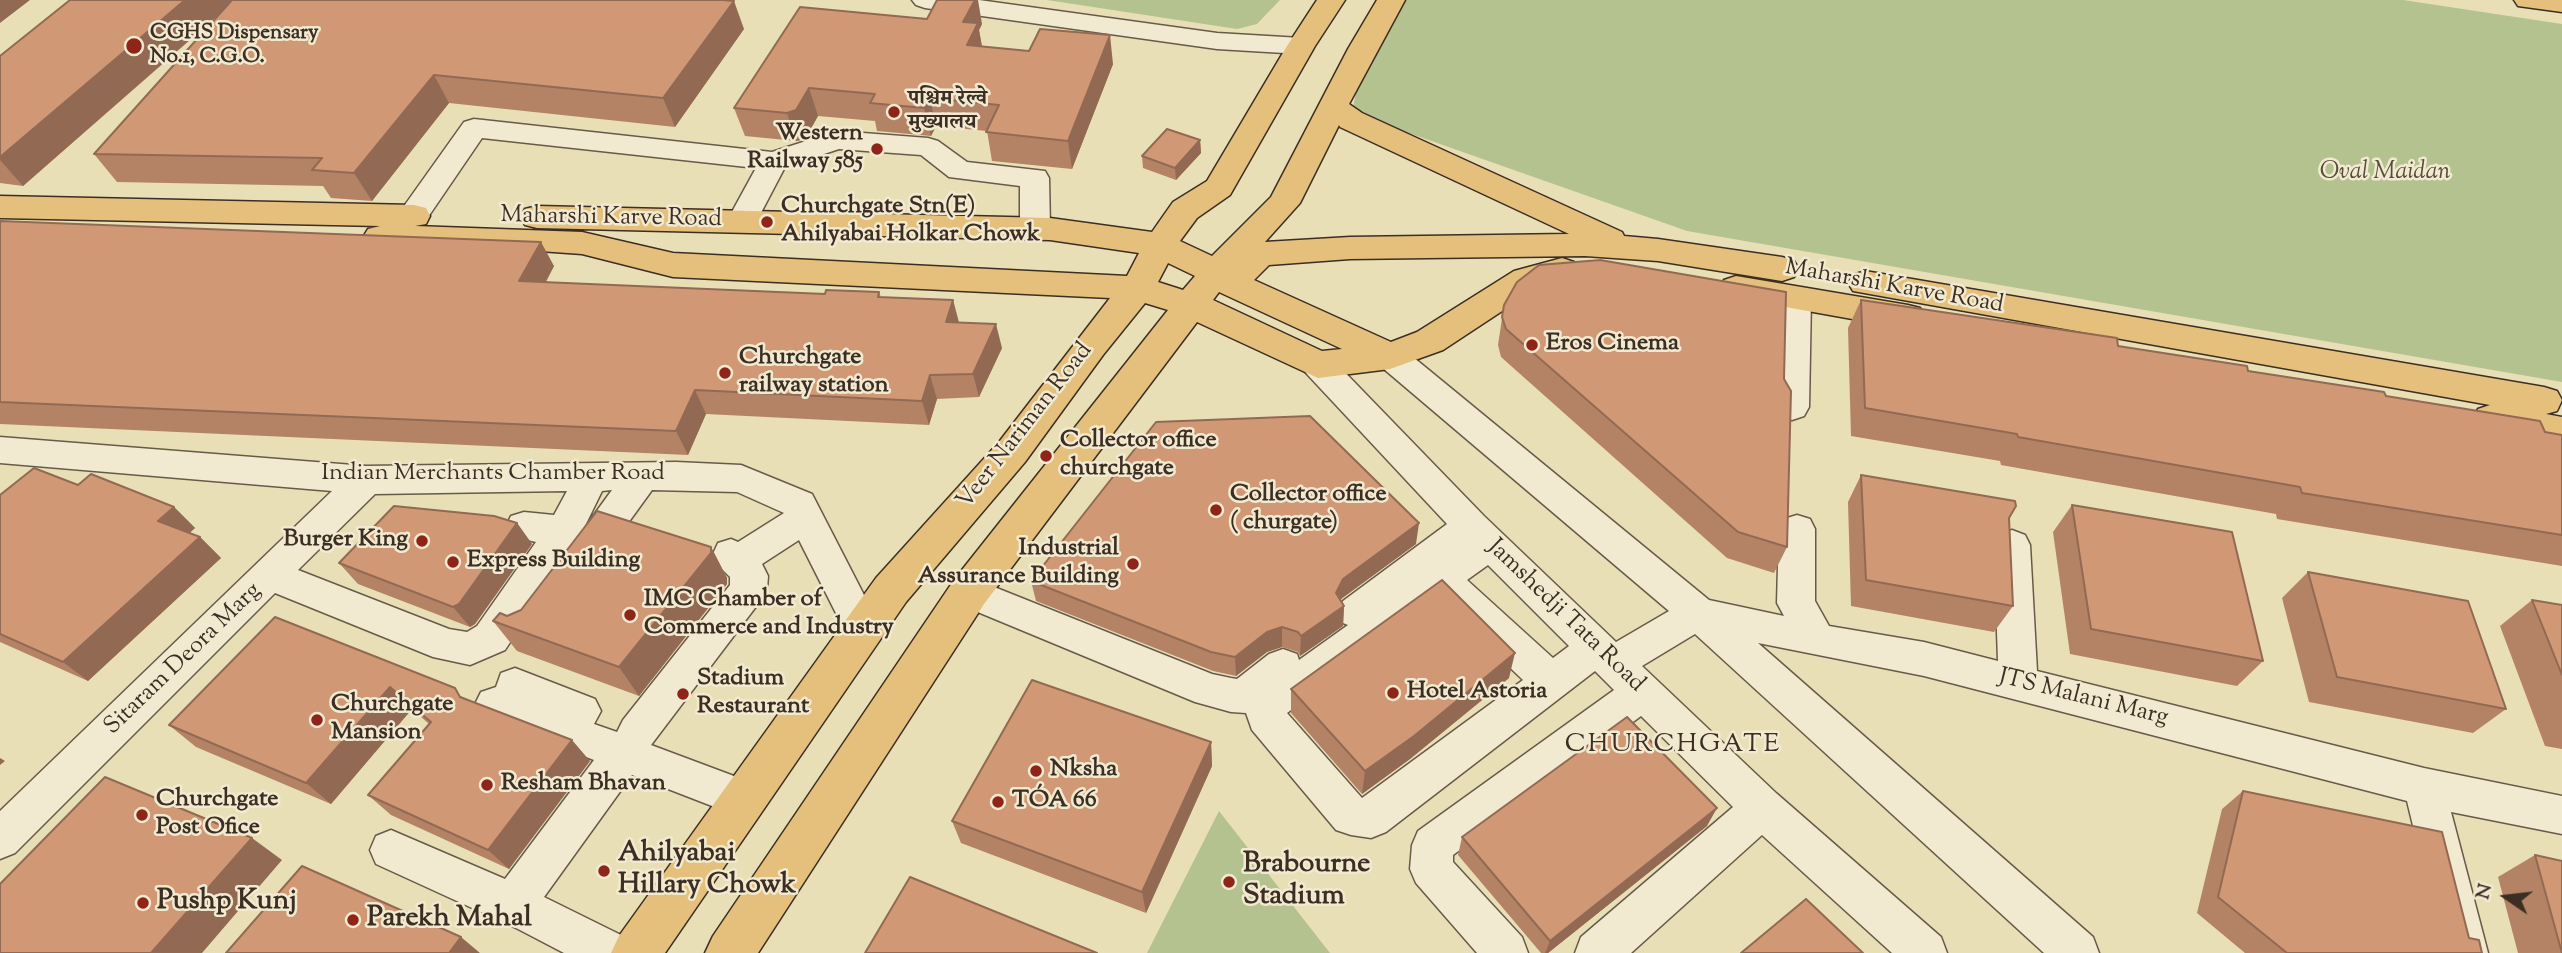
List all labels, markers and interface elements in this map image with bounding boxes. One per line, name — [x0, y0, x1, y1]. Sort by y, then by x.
place label: CGHS Dispensary No.1, C.G.O. — [150, 21, 318, 71]
marker: CGHS Dispensary No.1, C.G.O. — [124, 36, 144, 56]
place label: पश्चिम रेल्वे मुख्यालय — [908, 87, 987, 137]
marker: पश्चिम रेल्वे मुख्यालय — [886, 104, 902, 120]
place label: Western Railway 585 — [747, 121, 863, 177]
marker: Western Railway 585 — [869, 141, 885, 157]
park label: Oval Maidan — [2320, 160, 2450, 188]
place label: Churchgate Stn(E) Ahilyabai Holkar Chowk — [781, 194, 1040, 250]
street label: Maharshi Karve Road — [500, 203, 722, 235]
marker: Churchgate Stn(E) Ahilyabai Holkar Chowk — [759, 214, 775, 230]
street label: Maharshi Karve Road — [1782, 255, 2006, 321]
place label: Eros Cinema — [1546, 331, 1679, 359]
marker: Eros Cinema — [1524, 337, 1540, 353]
street label: Veer Nariman Road — [952, 338, 1100, 516]
place label: Churchgate railway station — [739, 345, 889, 401]
marker: Churchgate railway station — [717, 365, 733, 381]
place label: Collector office churchgate — [1060, 428, 1217, 484]
marker: Collector office churchgate — [1038, 448, 1054, 464]
street label: Indian Merchants Chamber Road — [321, 461, 665, 489]
place label: Collector office ( churgate) — [1230, 482, 1387, 538]
marker: Collector office ( churgate) — [1208, 502, 1224, 518]
place label: Burger King — [283, 527, 408, 555]
marker: Burger King — [414, 533, 430, 549]
street label: Jamshedji Tata Road — [1480, 534, 1650, 700]
place label: Industrial Assurance Building — [917, 536, 1119, 592]
place label: Express Building — [467, 548, 640, 576]
marker: Express Building — [445, 554, 461, 570]
marker: Industrial Assurance Building — [1125, 556, 1141, 572]
street label: Sitaram Deora Marg — [100, 578, 268, 742]
place label: IMC Chamber of Commerce and Industry — [644, 587, 894, 643]
marker: IMC Chamber of Commerce and Industry — [622, 607, 638, 623]
street label: JTS Malani Marg — [1995, 664, 2171, 734]
place label: Stadium Restaurant — [697, 666, 809, 722]
place label: Hotel Astoria — [1407, 679, 1547, 707]
marker: Hotel Astoria — [1385, 685, 1401, 701]
marker: Stadium Restaurant — [675, 686, 691, 702]
place label: Churchgate Mansion — [331, 692, 454, 748]
marker: Churchgate Mansion — [309, 712, 325, 728]
district label: CHURCHGATE — [1566, 731, 1780, 763]
place label: Nksha — [1050, 757, 1117, 785]
marker: Nksha — [1028, 763, 1044, 779]
place label: Resham Bhavan — [501, 771, 666, 799]
marker: Resham Bhavan — [479, 777, 495, 793]
place label: Churchgate Post Ofice — [156, 787, 279, 843]
place label: TÓA 66 — [1012, 788, 1097, 816]
marker: TÓA 66 — [990, 794, 1006, 810]
marker: Churchgate Post Ofice — [134, 807, 150, 823]
place label: Ahilyabai Hillary Chowk — [618, 838, 796, 904]
place label: Brabourne Stadium — [1243, 849, 1370, 915]
north arrow — [2471, 862, 2541, 932]
marker: Ahilyabai Hillary Chowk — [596, 863, 612, 879]
marker: Brabourne Stadium — [1221, 874, 1237, 890]
text: N — [2470, 881, 2500, 902]
place label: Pushp Kunj — [157, 886, 296, 920]
marker: Pushp Kunj — [135, 895, 151, 911]
place label: Parekh Mahal — [367, 903, 532, 937]
marker: Parekh Mahal — [345, 912, 361, 928]

